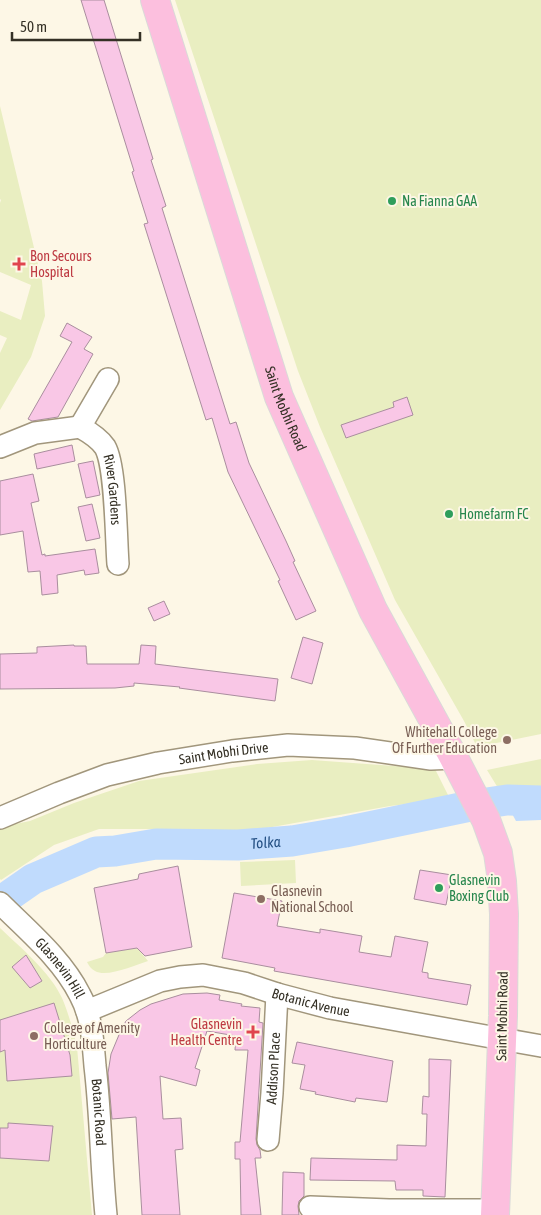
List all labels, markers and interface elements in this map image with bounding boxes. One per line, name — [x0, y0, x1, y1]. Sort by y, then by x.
scale bar — [12, 10, 140, 42]
text: 50 m — [20, 18, 47, 35]
place label: Na Fianna GAA — [402, 193, 477, 209]
marker: Na Fianna GAA — [386, 195, 398, 207]
place label: Bon Secours Hospital — [30, 248, 92, 280]
marker: Bon Secours Hospital — [12, 257, 26, 271]
street label: Saint Mobhi Road — [262, 364, 310, 453]
street label: River Gardens — [100, 452, 124, 525]
place label: Homefarm FC — [459, 506, 529, 522]
marker: Homefarm FC — [443, 508, 455, 520]
place label: Whitehall College Of Further Education — [392, 724, 497, 756]
marker: Whitehall College Of Further Education — [501, 734, 513, 746]
street label: Saint Mobhi Drive — [178, 739, 269, 768]
water label: Tolka — [250, 833, 281, 852]
place label: Glasnevin Boxing Club — [449, 872, 509, 904]
marker: Glasnevin Boxing Club — [433, 882, 445, 894]
place label: Glasnevin National School — [271, 883, 354, 915]
marker: Glasnevin National School — [255, 893, 267, 905]
street label: Glasnevin Hill — [32, 934, 88, 1001]
street label: Saint Mobhi Road — [493, 971, 511, 1061]
street label: Botanic Avenue — [270, 985, 351, 1019]
place label: Glasnevin Health Centre — [171, 1016, 242, 1048]
place label: College of Amenity Horticulture — [44, 1020, 140, 1052]
marker: Glasnevin Health Centre — [246, 1025, 260, 1039]
marker: College of Amenity Horticulture — [28, 1030, 40, 1042]
street label: Addison Place — [263, 1032, 283, 1105]
street label: Botanic Road — [88, 1078, 109, 1146]

